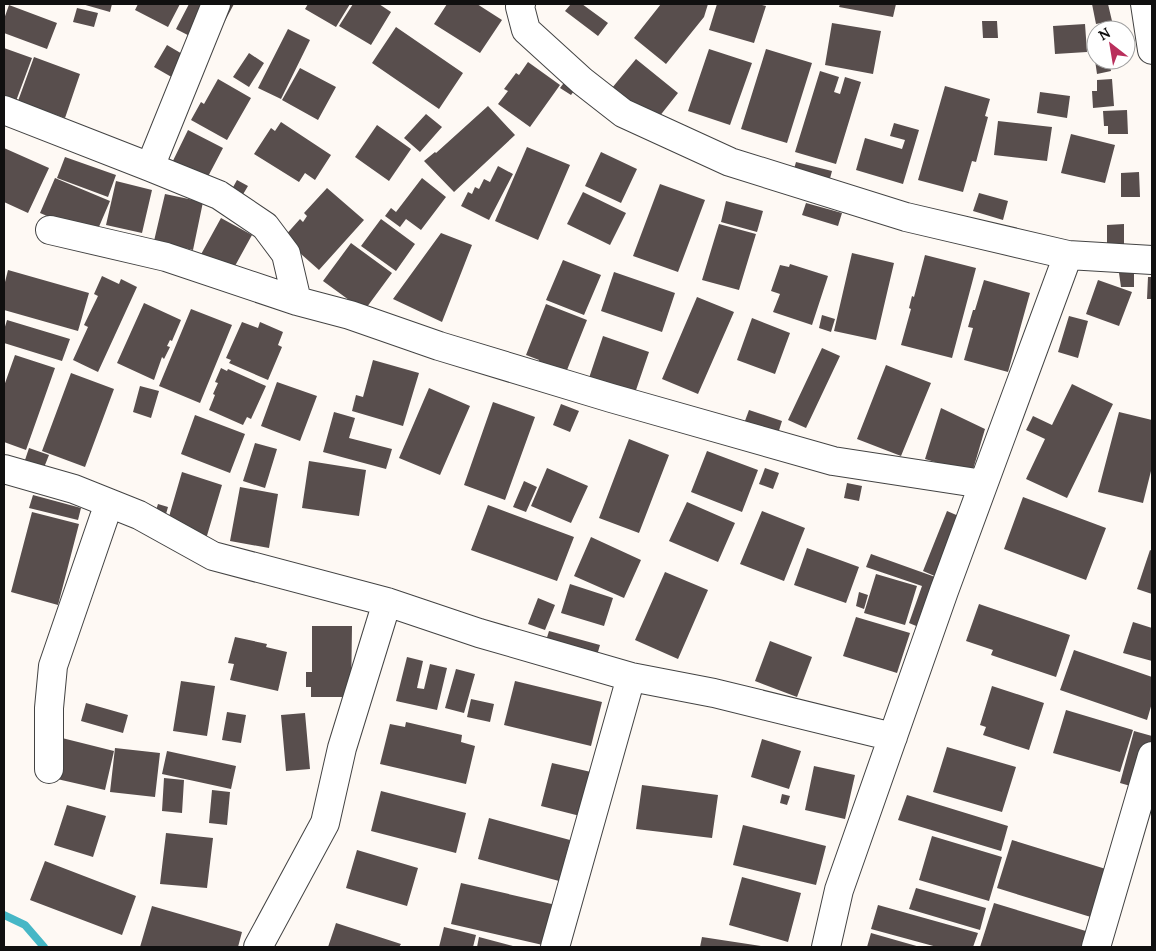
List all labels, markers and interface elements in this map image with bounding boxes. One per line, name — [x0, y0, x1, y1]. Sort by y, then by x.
north arrow — [1086, 20, 1136, 70]
text: N — [1095, 23, 1114, 44]

